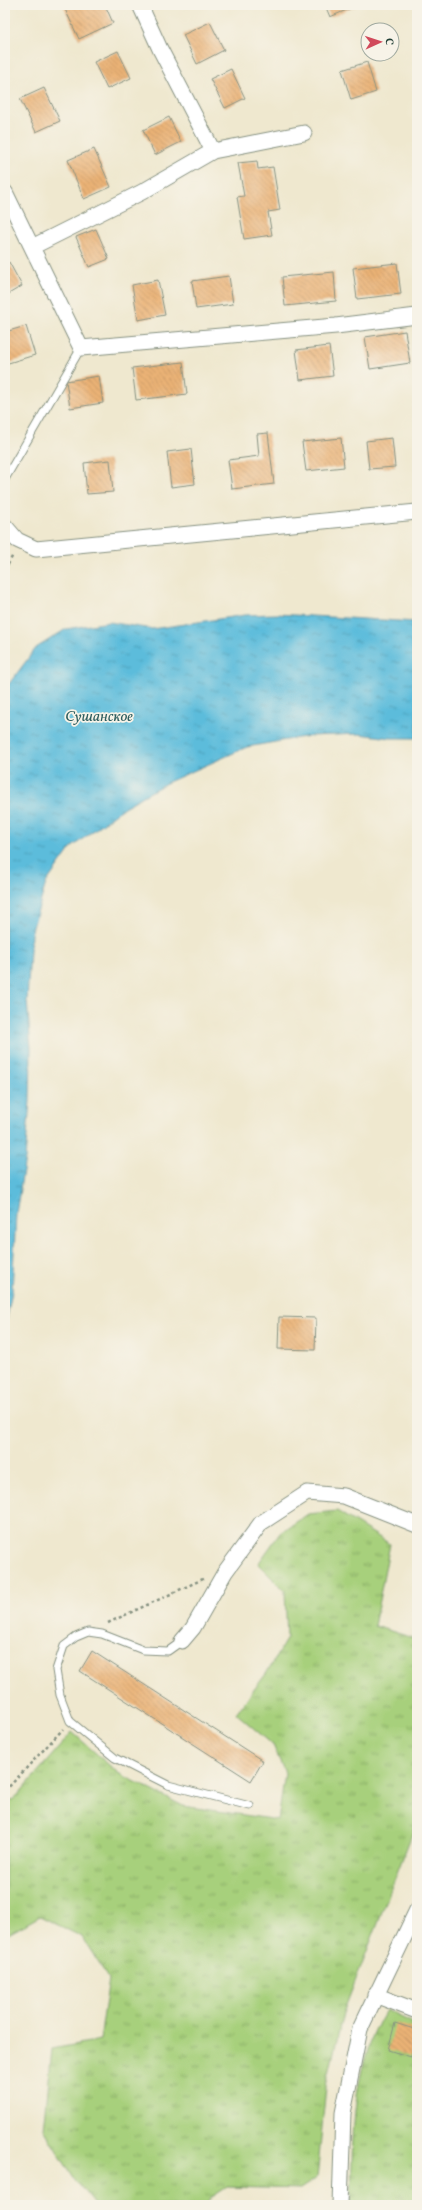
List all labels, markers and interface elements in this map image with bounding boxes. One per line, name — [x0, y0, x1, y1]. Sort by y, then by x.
north arrow — [360, 22, 400, 62]
text: С — [381, 38, 396, 45]
water label: Сушанское — [65, 707, 133, 728]

